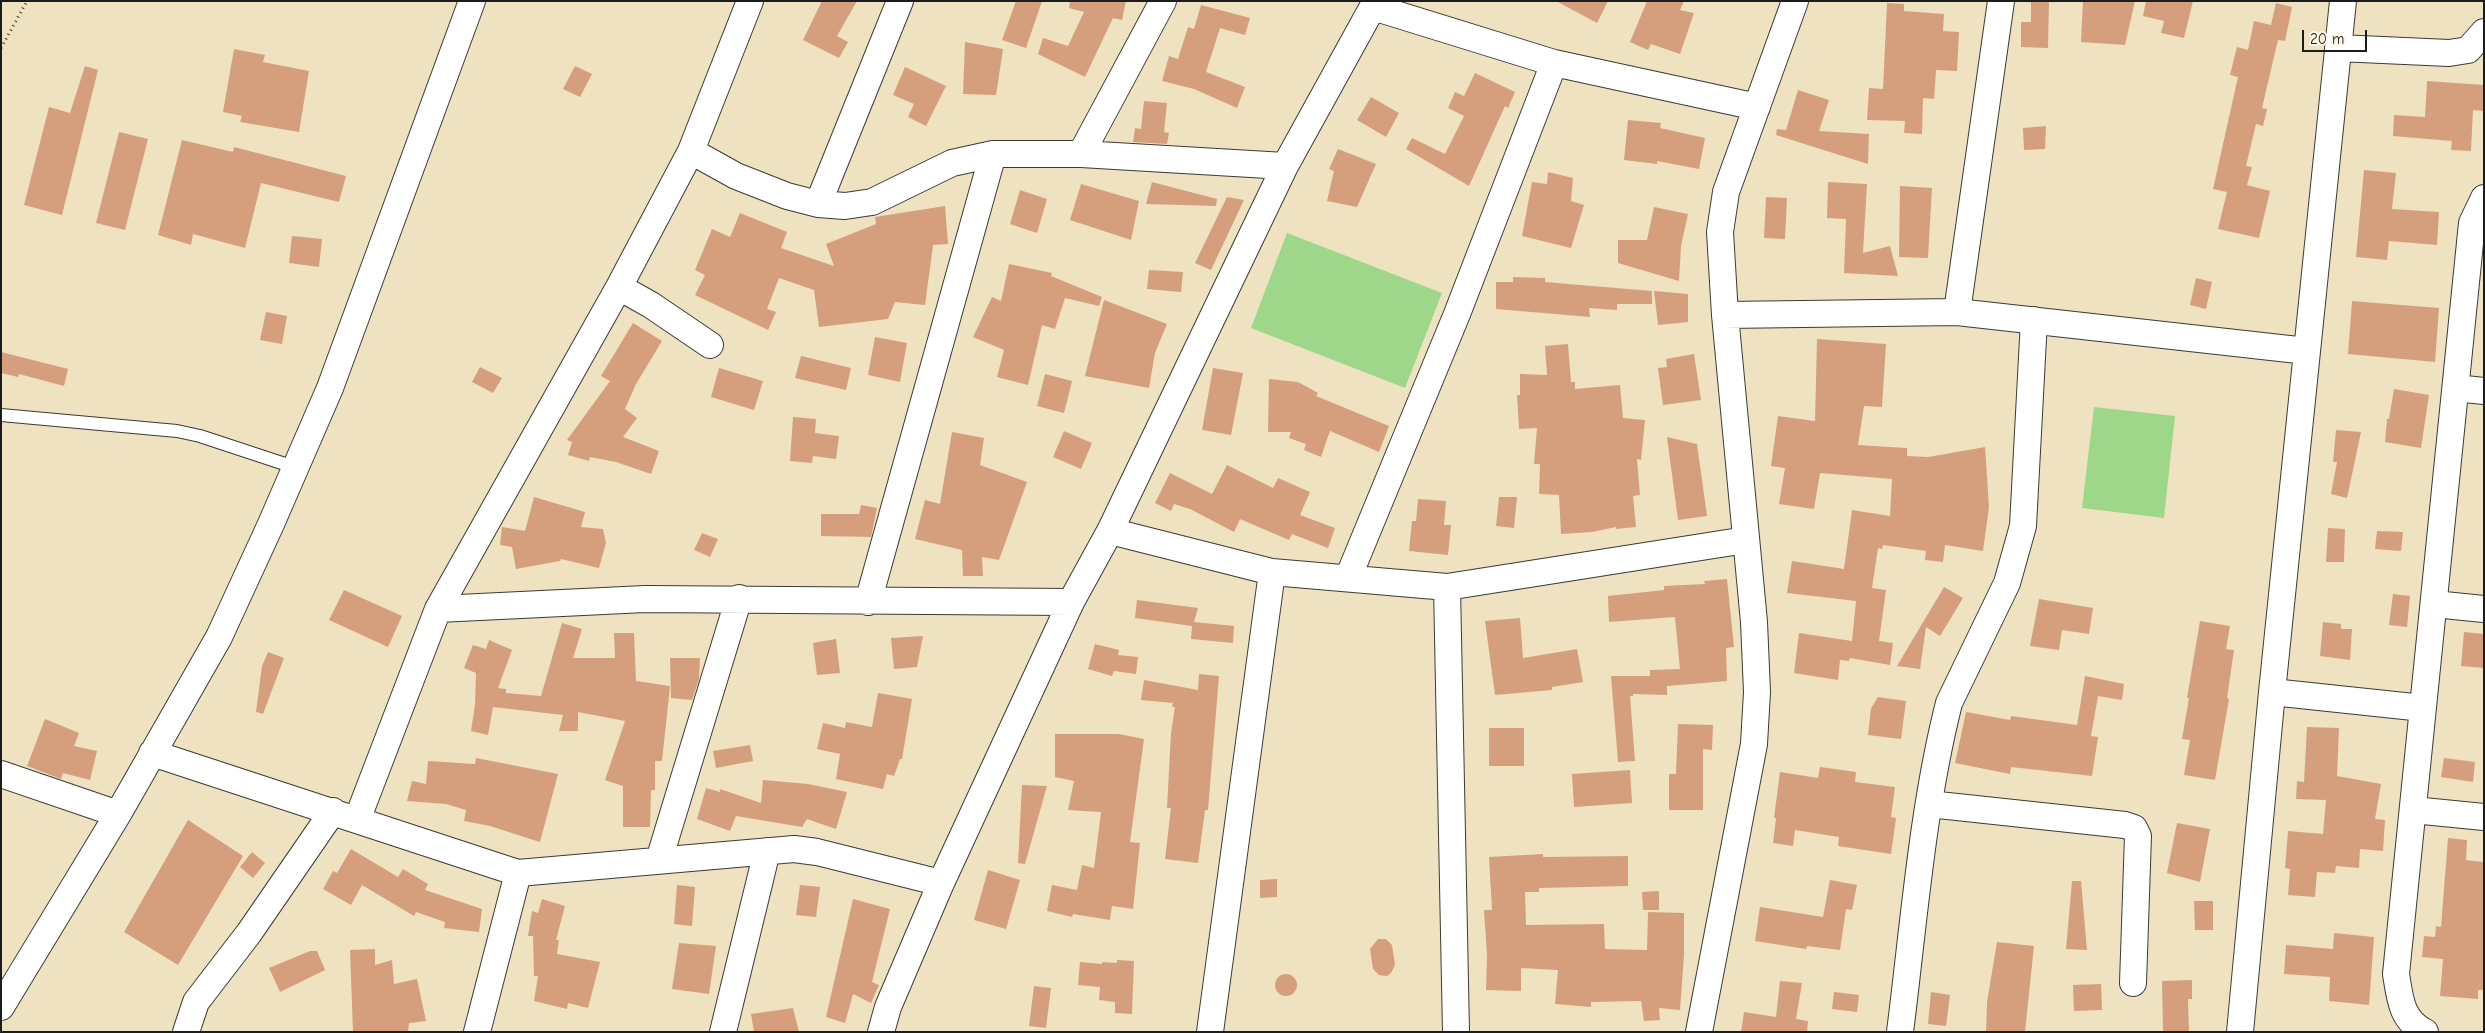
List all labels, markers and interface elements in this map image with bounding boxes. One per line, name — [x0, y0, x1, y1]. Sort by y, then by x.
scale bar — [2305, 20, 2370, 52]
text: 20 m — [2310, 30, 2344, 48]

